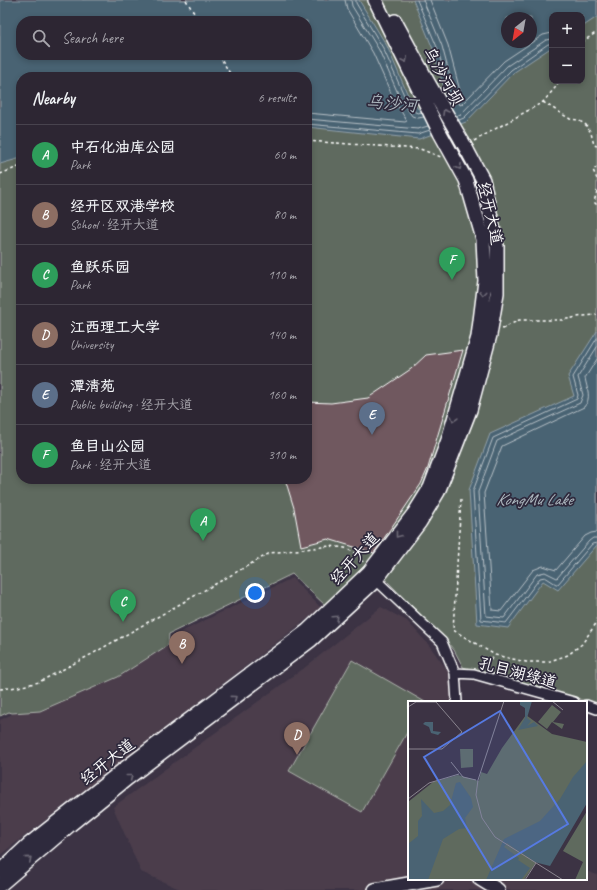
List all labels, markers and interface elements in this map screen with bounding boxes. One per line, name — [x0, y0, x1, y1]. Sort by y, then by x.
north arrow — [501, 12, 537, 48]
map controls — [549, 12, 585, 84]
button: + — [549, 12, 585, 48]
search box — [16, 16, 312, 60]
icon: search — [30, 27, 52, 49]
text: Search here — [62, 29, 123, 48]
street label: 乌沙河坝 — [419, 44, 467, 109]
button: − — [549, 48, 585, 84]
one-way arrow — [400, 56, 407, 64]
text: Nearby — [32, 88, 75, 109]
text: 6 results — [258, 90, 296, 106]
water label: 乌沙河 — [366, 91, 421, 116]
one-way arrow — [442, 109, 449, 116]
text: 中石化油库公园 — [70, 138, 175, 157]
text: A — [42, 147, 48, 163]
text: 60 m — [274, 147, 296, 163]
text: Park — [70, 157, 91, 173]
one-way arrow — [455, 163, 462, 170]
street label: 经开大道 — [473, 180, 507, 247]
text: 经开区双港学校 — [70, 197, 175, 216]
text: B — [42, 207, 48, 223]
text: 80 m — [274, 207, 296, 223]
text: School · 经开大道 — [70, 217, 159, 233]
pin: F — [439, 247, 465, 280]
text: 鱼跃乐园 — [70, 258, 130, 277]
text: C — [42, 267, 48, 283]
text: 110 m — [268, 267, 296, 283]
text: Park — [70, 277, 91, 293]
one-way arrow — [479, 290, 488, 296]
text: 江西理工大学 — [70, 318, 160, 337]
text: D — [41, 327, 49, 343]
text: 140 m — [268, 327, 296, 343]
text: University — [70, 337, 113, 353]
text: 潭清苑 — [70, 377, 115, 396]
text: E — [42, 387, 48, 403]
text: 160 m — [268, 387, 296, 403]
text: Public building · 经开大道 — [70, 397, 192, 413]
pin: E — [359, 402, 385, 435]
one-way arrow — [450, 415, 459, 422]
text: 鱼目山公园 — [70, 437, 145, 456]
text: F — [42, 447, 48, 463]
text: 310 m — [268, 447, 296, 463]
text: Park · 经开大道 — [70, 457, 151, 473]
water label: KongMu Lake — [496, 489, 574, 510]
pin: A — [190, 508, 216, 541]
street label: 经开大道 — [326, 528, 384, 589]
one-way arrow — [395, 530, 402, 537]
your location — [245, 583, 265, 603]
pin: C — [110, 589, 136, 622]
one-way arrow — [331, 616, 338, 623]
pin: B — [169, 631, 195, 664]
street label: 孔目湖绿道 — [477, 653, 559, 693]
one-way arrow — [229, 696, 236, 703]
inset map — [408, 701, 587, 880]
pin: D — [284, 722, 310, 755]
street label: 经开大道 — [76, 734, 139, 789]
one-way arrow — [126, 774, 133, 781]
one-way arrow — [24, 856, 32, 863]

